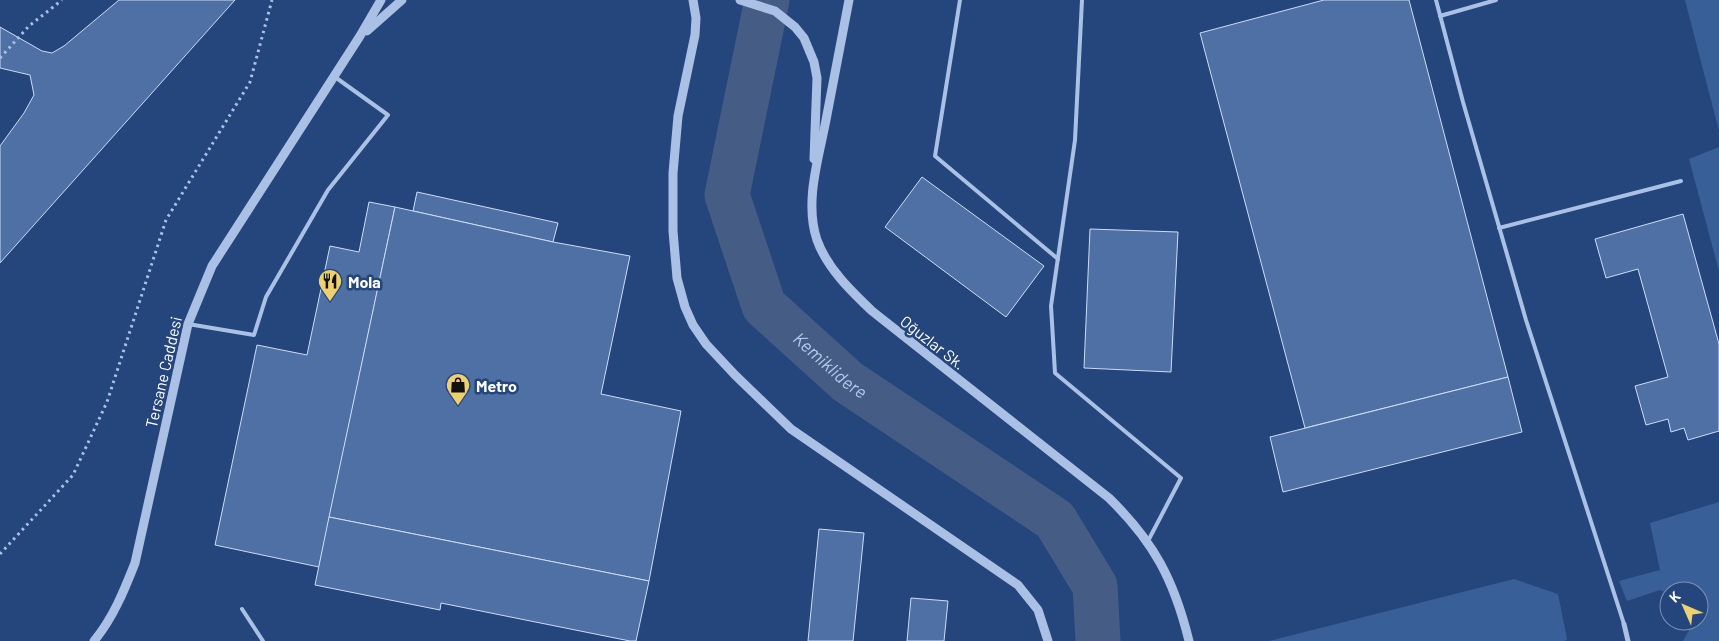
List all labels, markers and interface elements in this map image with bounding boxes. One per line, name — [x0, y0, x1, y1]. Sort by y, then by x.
restaurant icon: Mola — [317, 268, 343, 302]
place label: Mola — [348, 272, 381, 291]
street label: Oğuzlar Sk. — [897, 311, 969, 373]
street label: Tersane Caddesi — [141, 314, 185, 430]
water label: Kemiklidere — [789, 327, 871, 403]
shop icon: Metro — [445, 372, 471, 406]
place label: Metro — [476, 376, 517, 395]
north arrow — [1659, 581, 1709, 631]
text: K — [1665, 587, 1684, 606]

